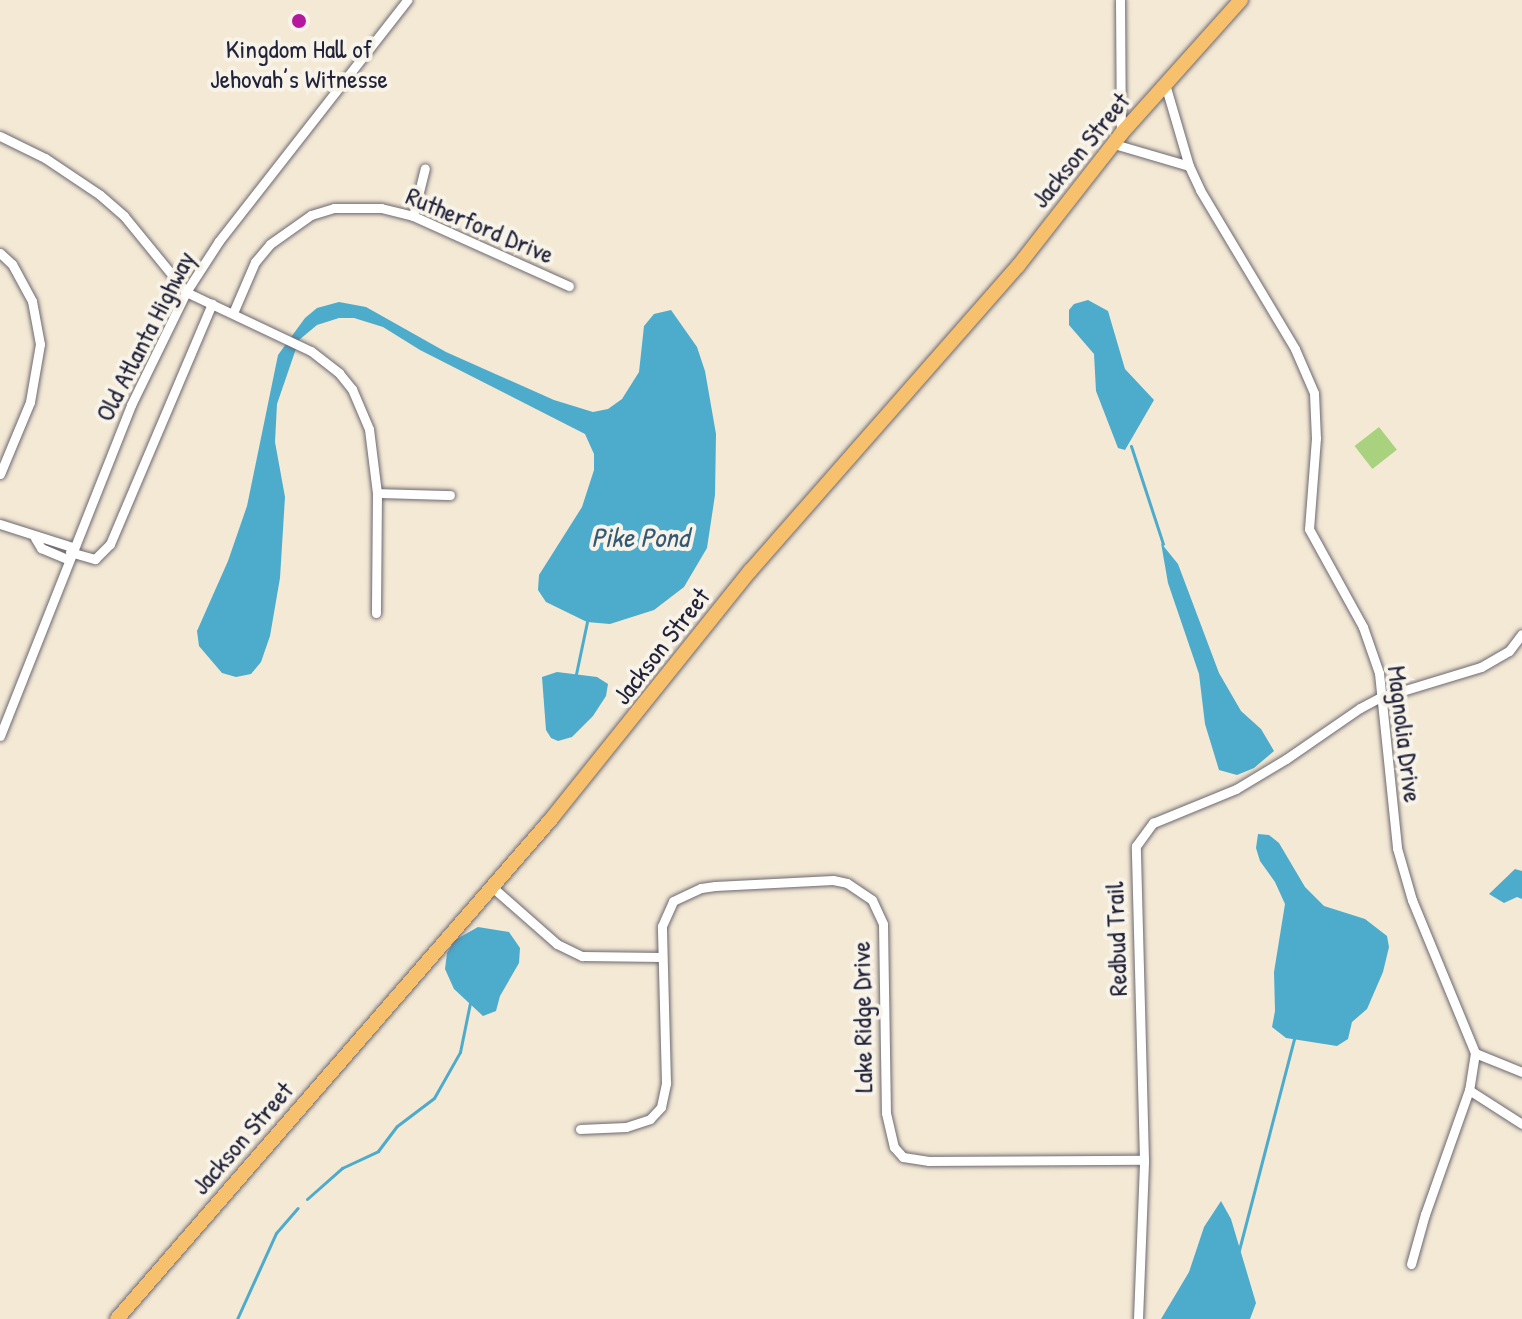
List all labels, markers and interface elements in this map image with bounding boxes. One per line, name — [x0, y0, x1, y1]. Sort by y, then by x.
marker: Kingdom Hall of Jehovah’s Witnesse — [290, 12, 308, 30]
place label: Kingdom Hall of Jehovah’s Witnesse — [210, 33, 388, 94]
street label: Jackson Street — [1024, 86, 1136, 214]
street label: Rutherford Drive — [402, 180, 558, 270]
street label: Old Atlanta Highway — [89, 246, 201, 426]
water label: Pike Pond — [591, 520, 689, 554]
street label: Jackson Street — [606, 581, 716, 711]
street label: Magnolia Drive — [1381, 664, 1429, 804]
street label: Redbud Trail — [1098, 881, 1134, 997]
street label: Lake Ridge Drive — [845, 941, 879, 1093]
street label: Jackson Street — [184, 1075, 300, 1201]

